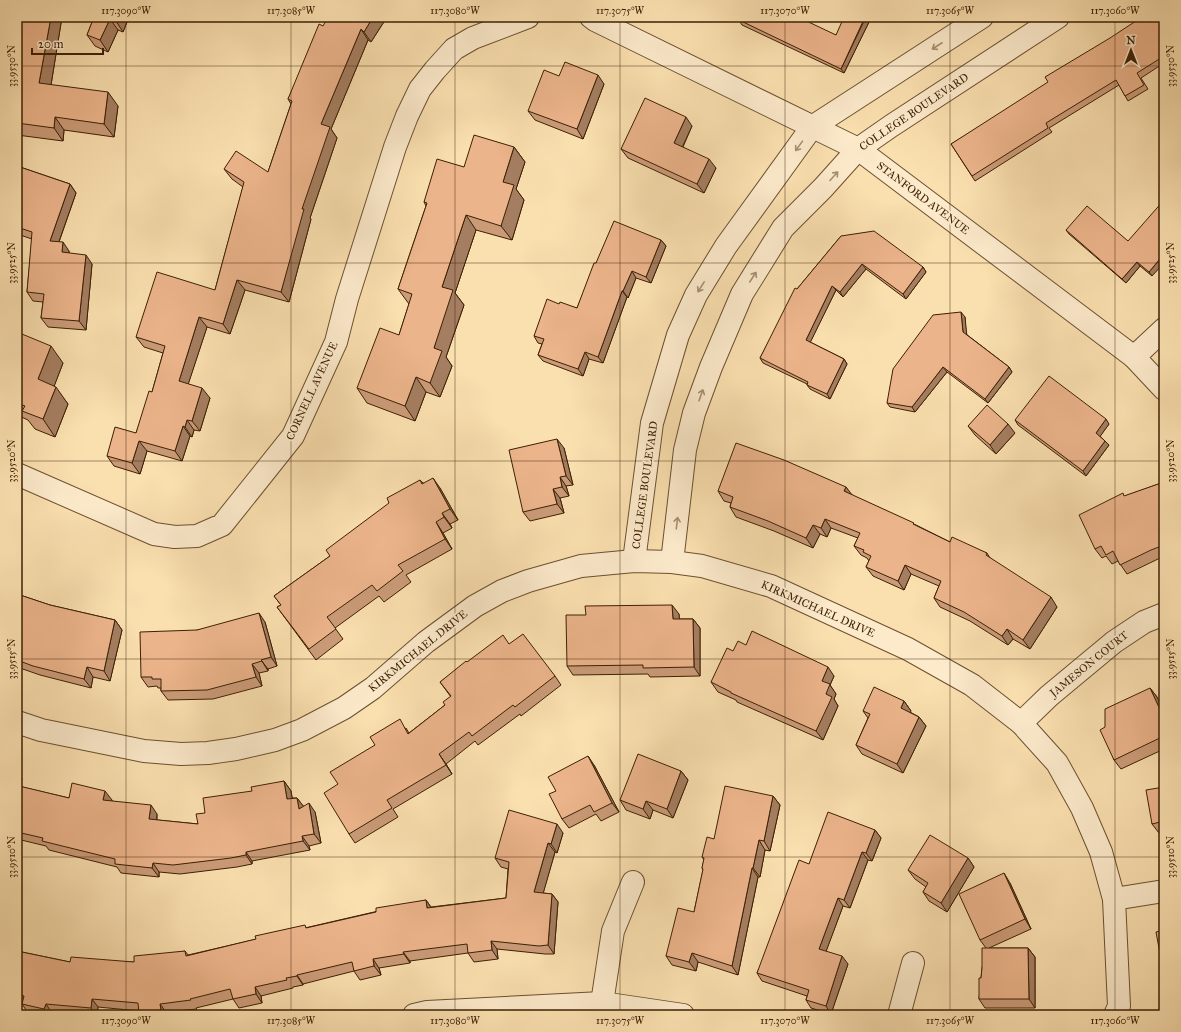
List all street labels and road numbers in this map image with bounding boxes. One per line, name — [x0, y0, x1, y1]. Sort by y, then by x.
street label: COLLEGE BOULEVARD — [857, 70, 971, 153]
street label: STANFORD AVENUE — [874, 159, 972, 237]
street label: CORNELL AVENUE — [283, 340, 341, 442]
street label: COLLEGE BOULEVARD — [630, 420, 660, 550]
street label: KIRKMICHAEL DRIVE — [759, 578, 877, 640]
street label: KIRKMICHAEL DRIVE — [366, 607, 470, 695]
street label: JAMESON COURT — [1047, 628, 1132, 701]

